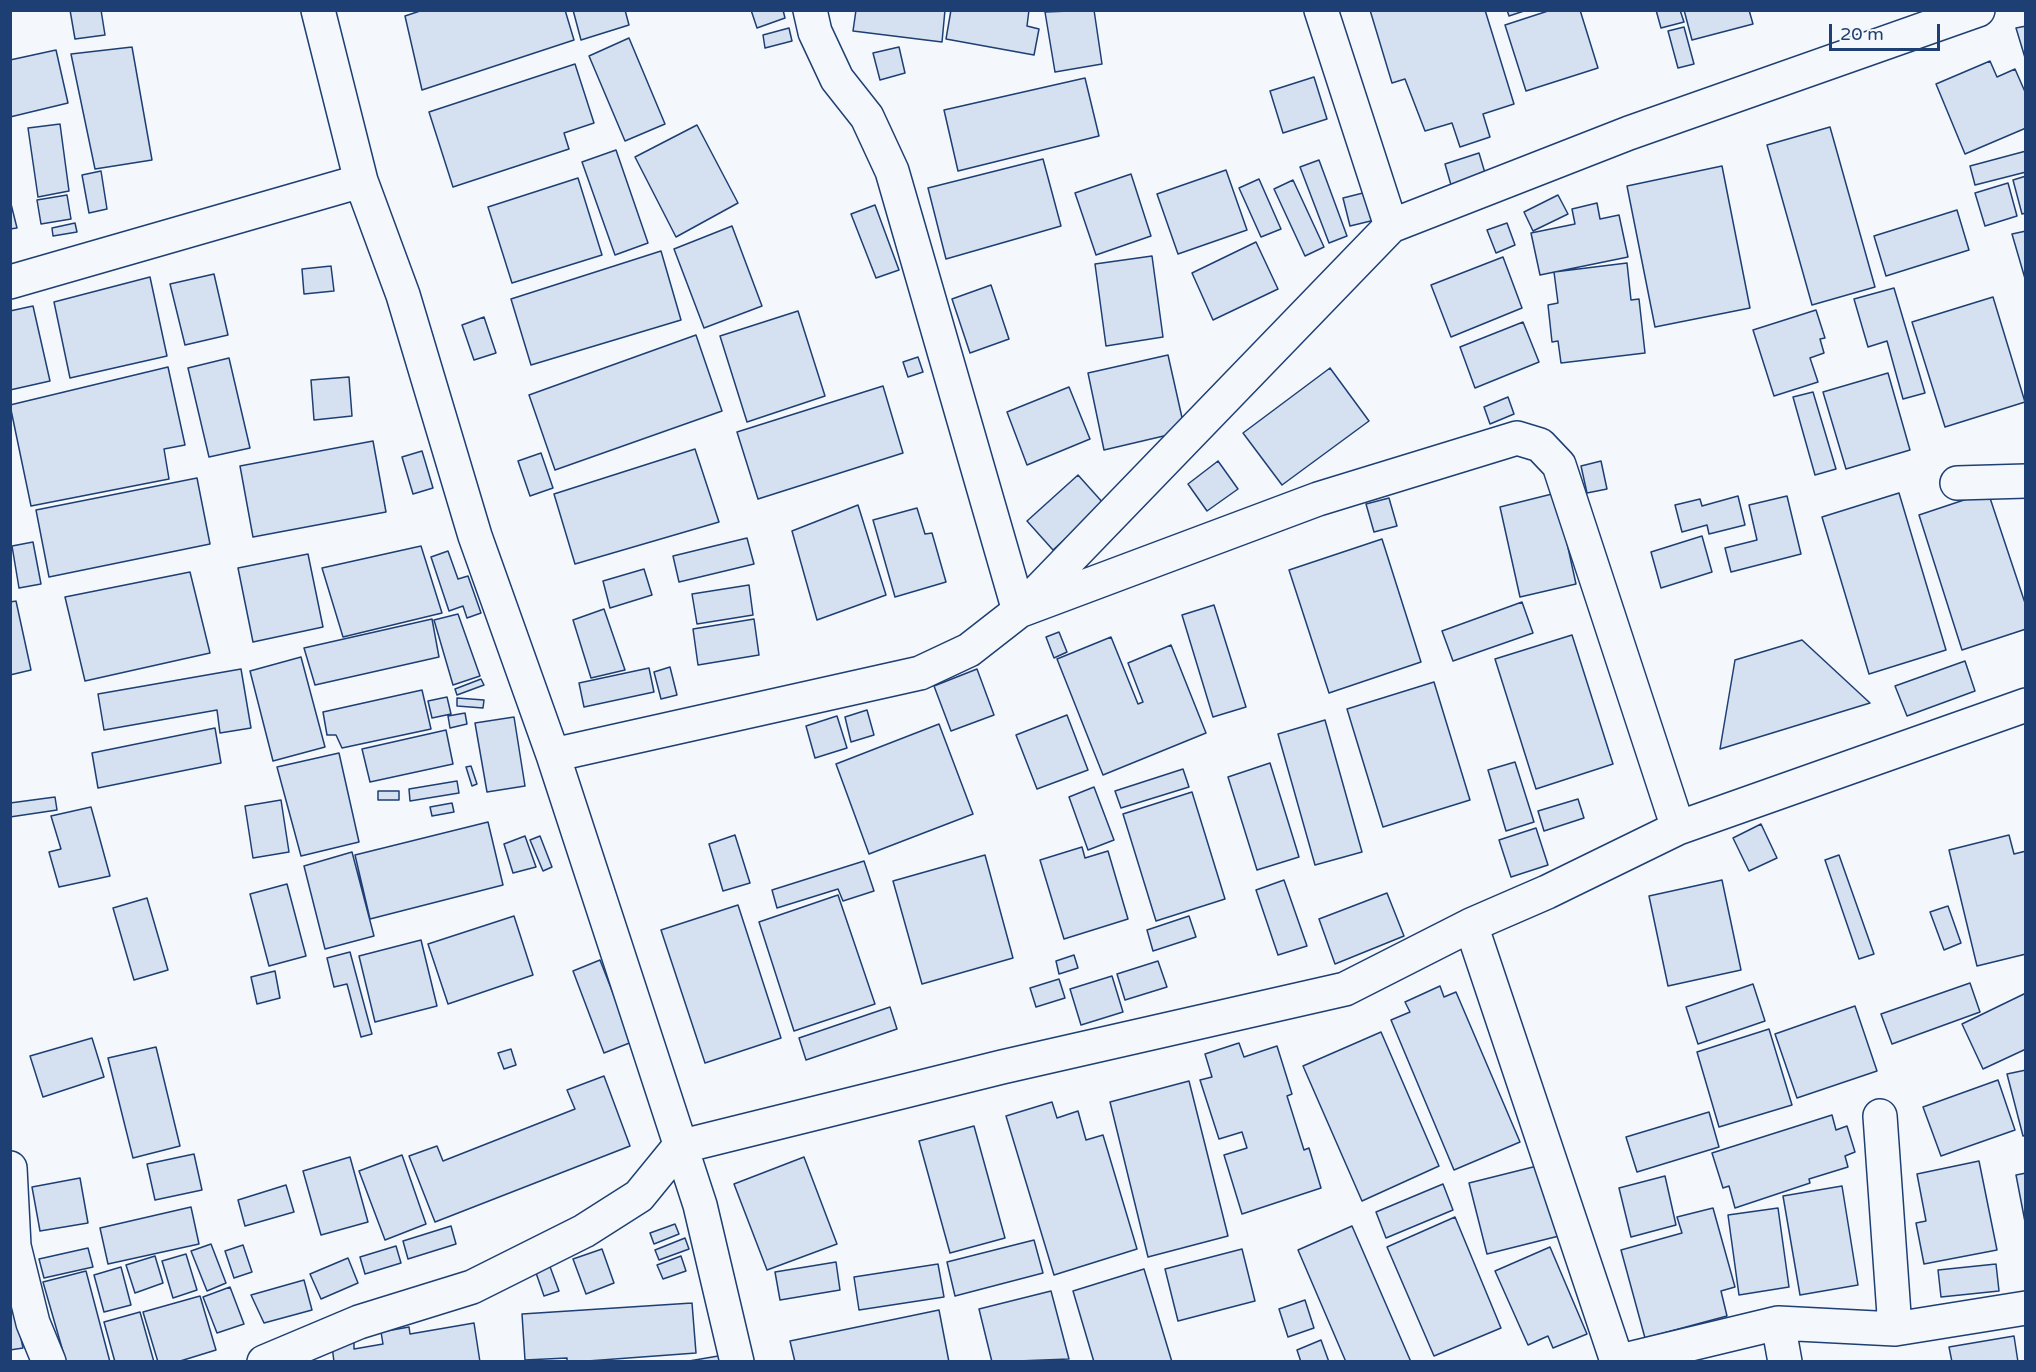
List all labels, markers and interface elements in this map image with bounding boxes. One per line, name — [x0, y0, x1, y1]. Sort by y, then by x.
scale bar — [1832, 12, 1943, 50]
text: 20 m — [1840, 23, 1884, 45]

